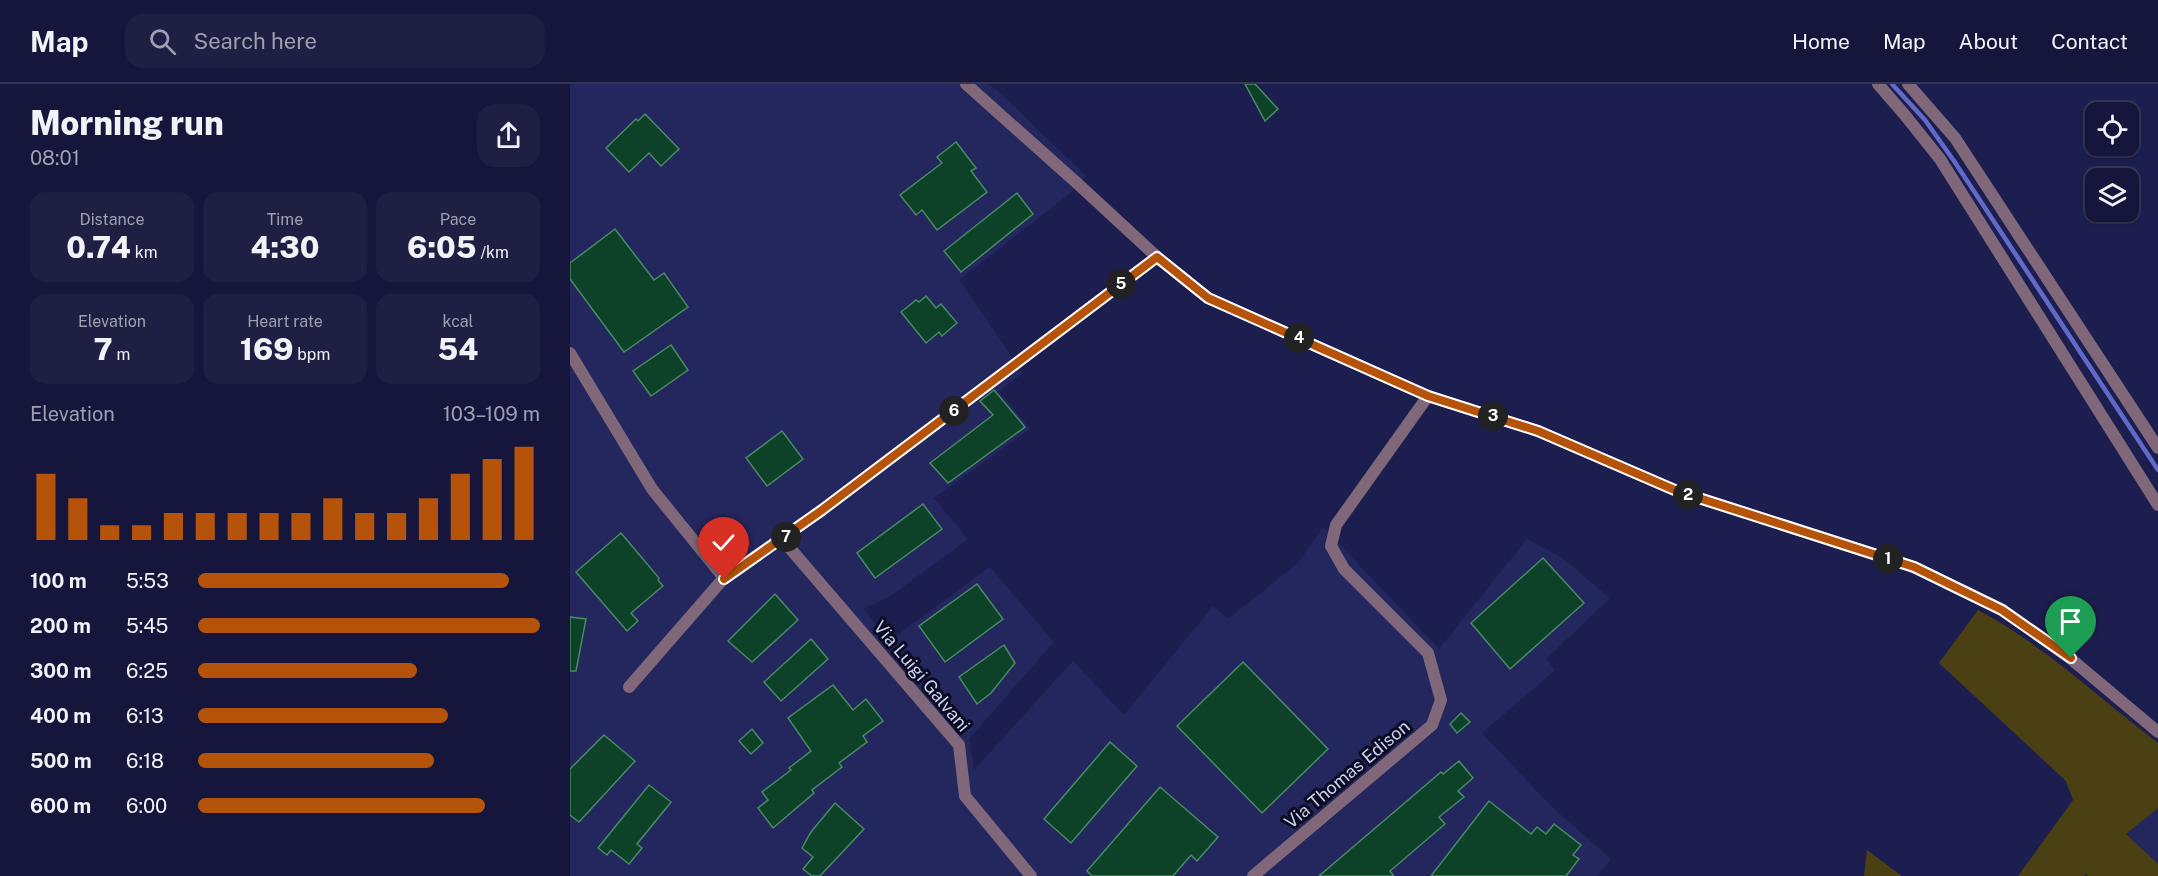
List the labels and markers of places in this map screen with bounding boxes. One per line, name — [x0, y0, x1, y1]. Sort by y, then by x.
pin: 5 — [1106, 269, 1136, 299]
pin: 4 — [1284, 323, 1314, 353]
pin: 6 — [939, 396, 969, 426]
pin: 3 — [1478, 401, 1508, 431]
pin: 2 — [1673, 480, 1703, 510]
pin — [698, 517, 749, 579]
pin: 7 — [771, 522, 801, 552]
pin: 1 — [1873, 544, 1903, 574]
pin — [2045, 596, 2096, 658]

